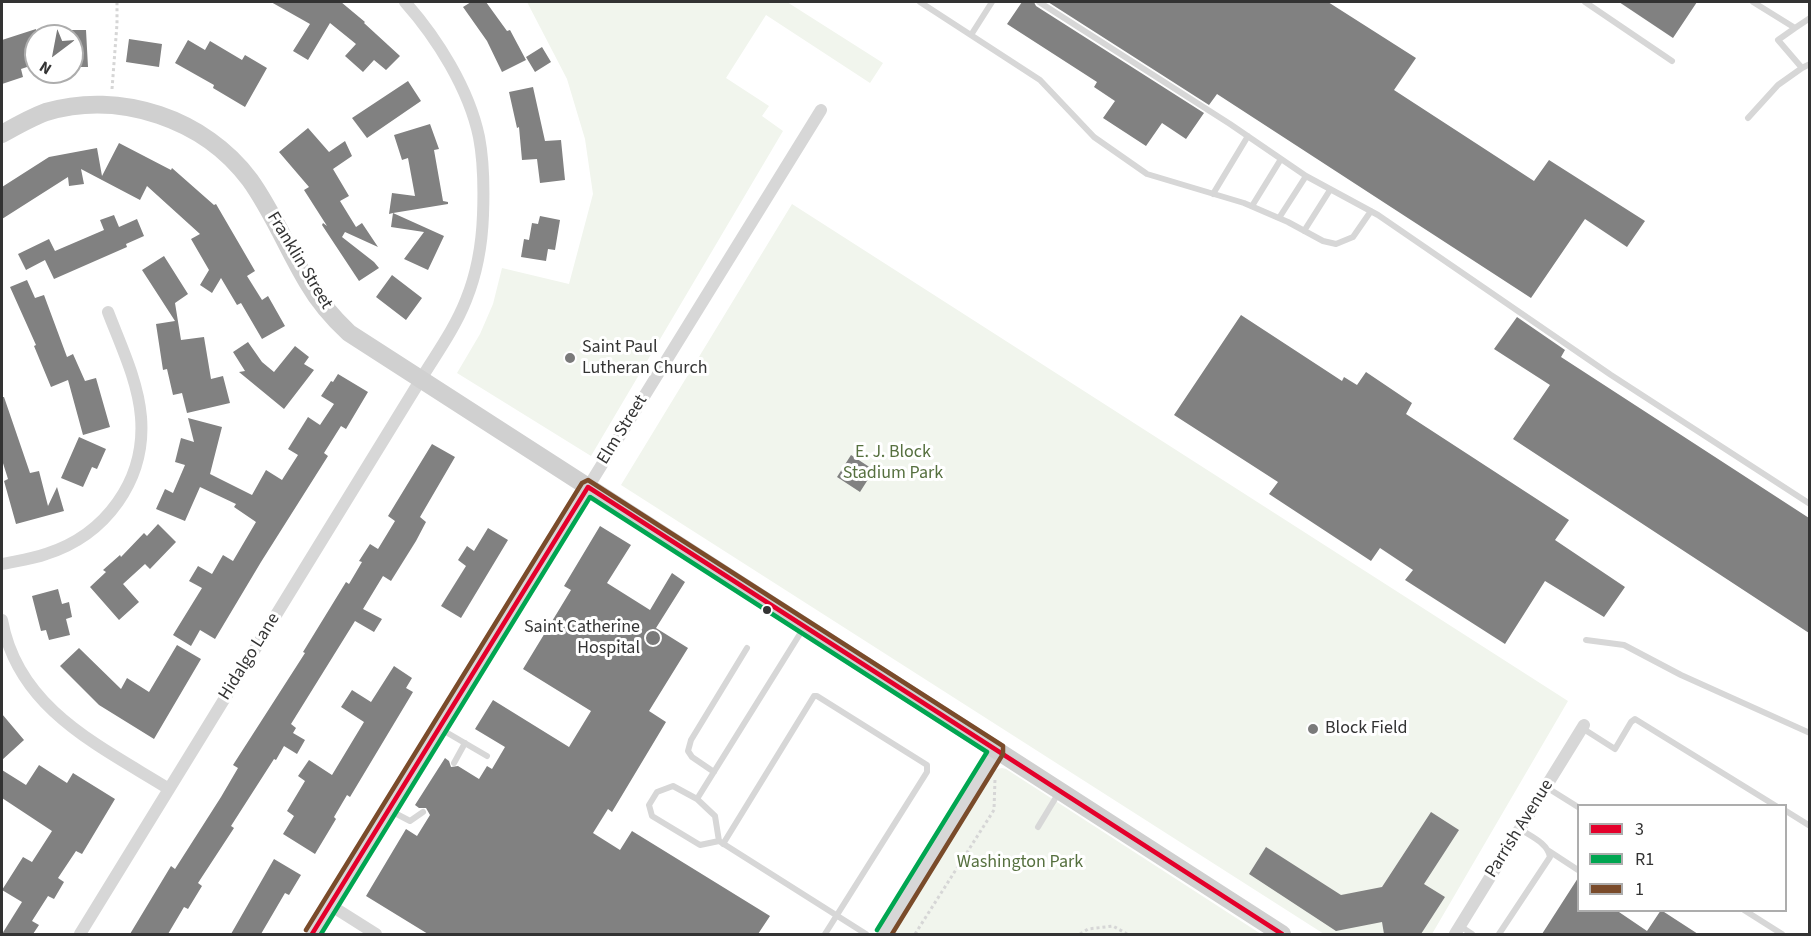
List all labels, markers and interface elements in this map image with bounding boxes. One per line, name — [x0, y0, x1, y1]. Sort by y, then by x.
north arrow — [24, 24, 84, 84]
text: N — [35, 55, 56, 80]
street label: Franklin Street — [261, 208, 337, 314]
place label: Saint Paul Lutheran Church — [582, 337, 707, 380]
marker: Saint Paul Lutheran Church — [563, 351, 577, 365]
street label: Elm Street — [593, 391, 653, 469]
park label: E. J. Block Stadium Park — [843, 442, 943, 484]
unlabelled marker — [761, 604, 773, 616]
street label: Hidalgo Lane — [215, 609, 285, 705]
place label: Saint Catherine Hospital — [524, 617, 640, 660]
marker: Saint Catherine Hospital — [644, 629, 662, 647]
place label: Block Field — [1325, 718, 1407, 740]
marker: Block Field — [1306, 722, 1320, 736]
street label: Parrish Avenue — [1481, 776, 1559, 882]
legend — [1577, 804, 1787, 912]
text: 3 — [1635, 817, 1644, 842]
text: R1 — [1635, 847, 1654, 872]
park label: Washington Park — [957, 852, 1083, 874]
text: 1 — [1635, 877, 1644, 902]

